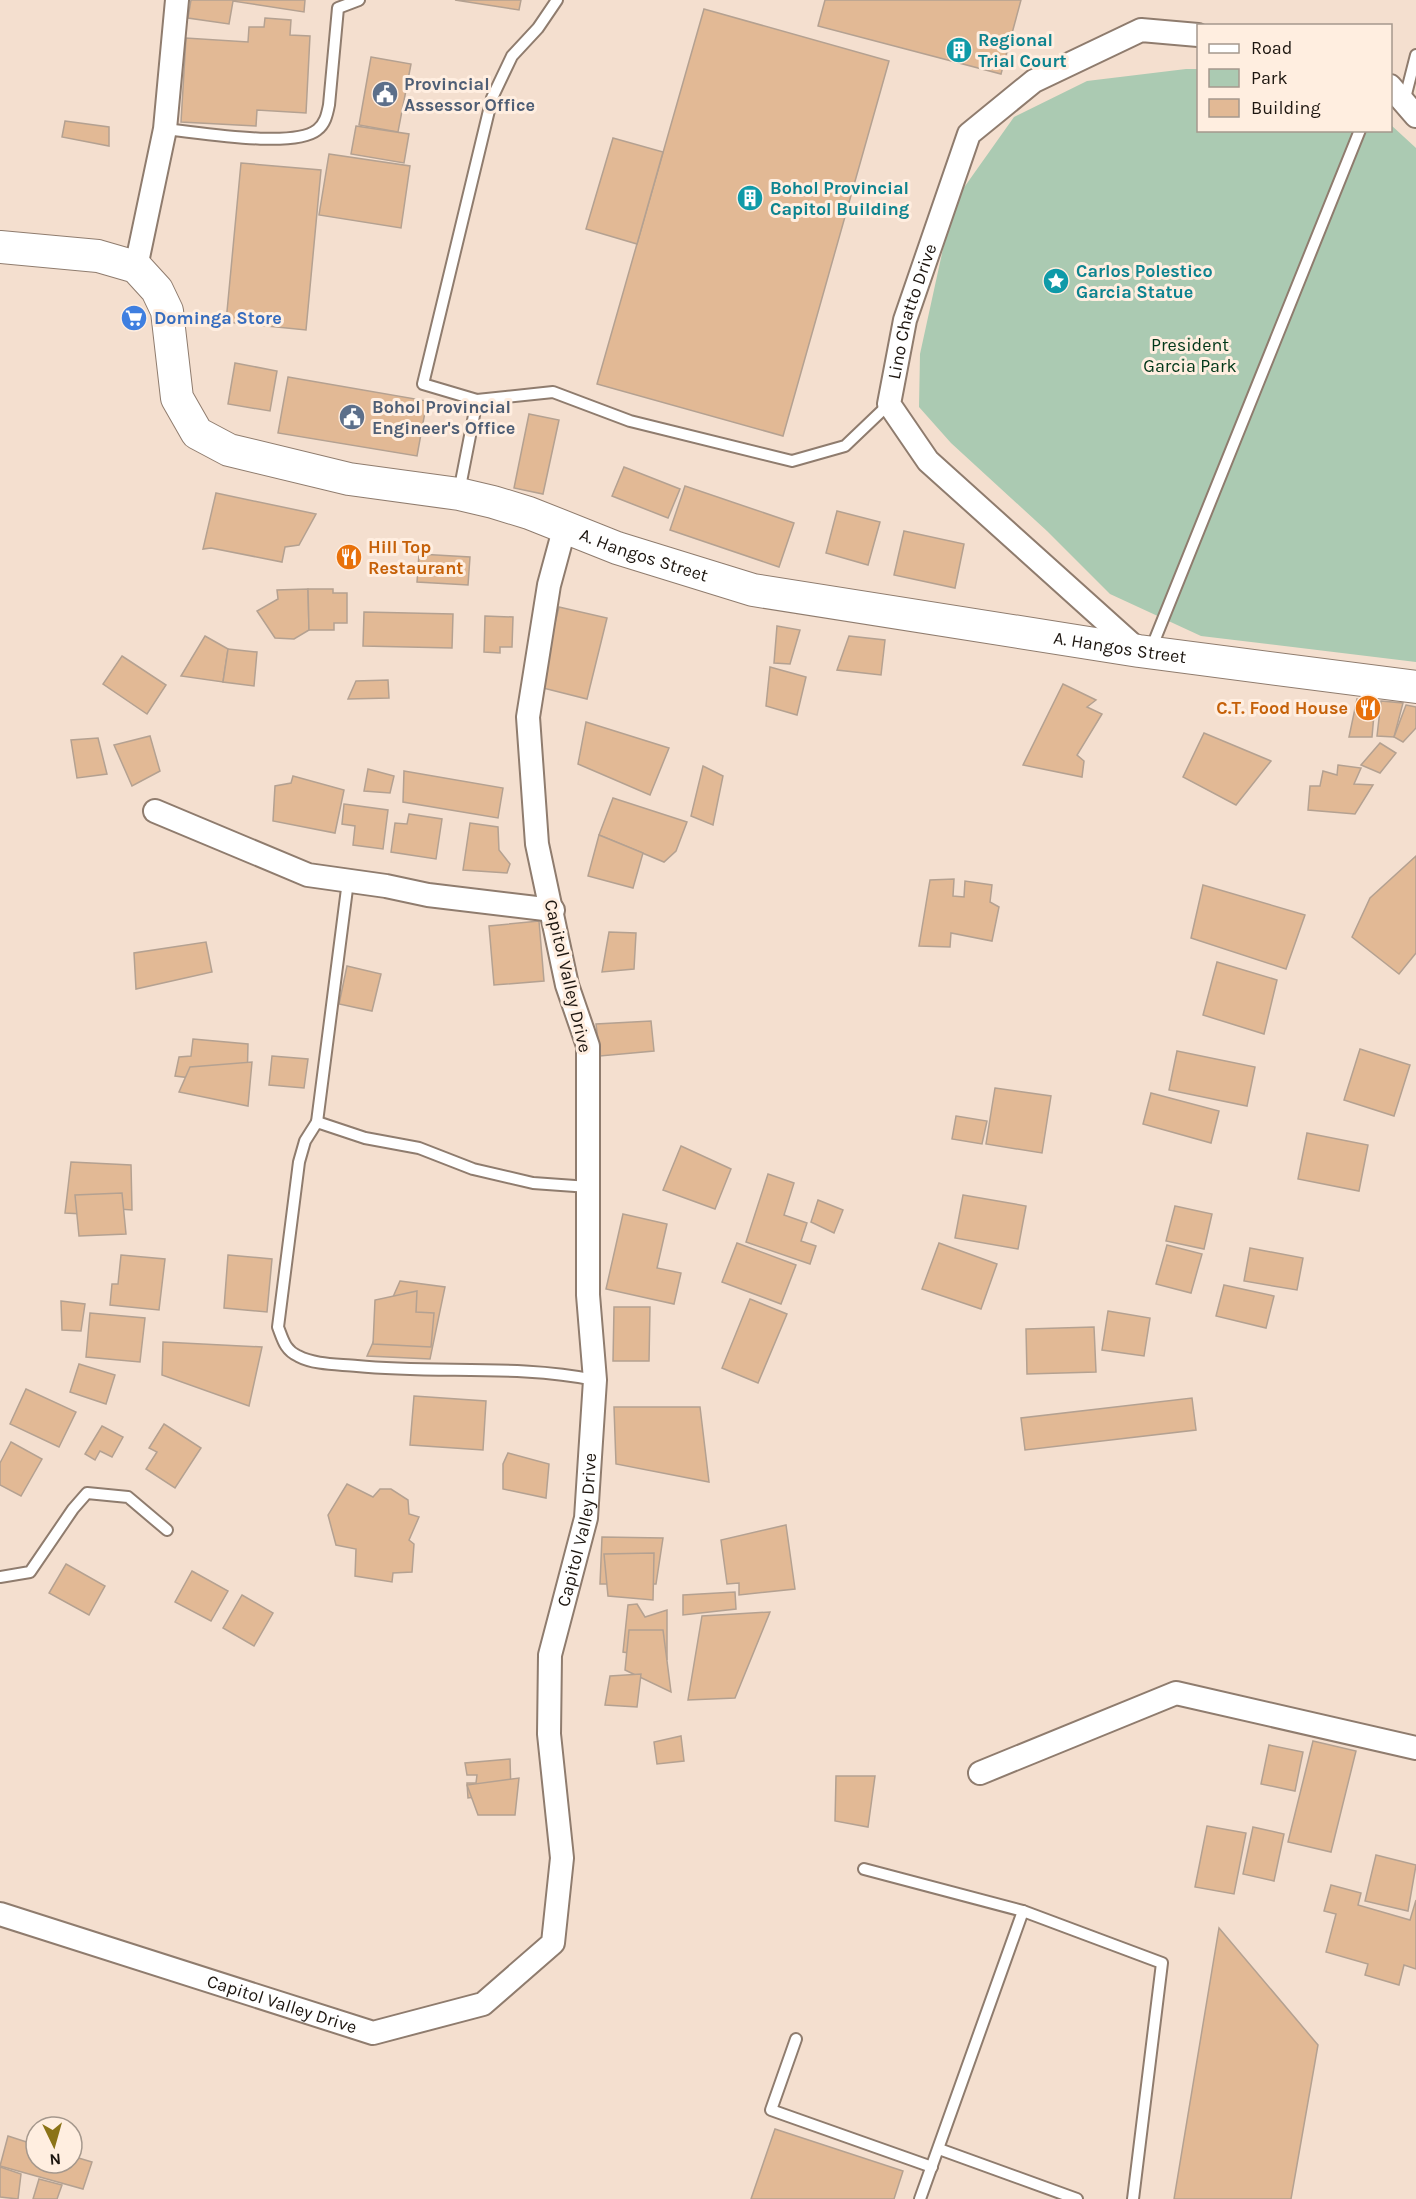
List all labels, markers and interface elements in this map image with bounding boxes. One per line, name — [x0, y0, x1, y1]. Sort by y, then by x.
legend — [1197, 24, 1392, 132]
place label: Regional Trial Court — [978, 29, 1067, 72]
building icon: Regional Trial Court — [944, 35, 974, 65]
text: Road — [1251, 37, 1292, 59]
text: Park — [1251, 67, 1288, 89]
place label: Provincial Assessor Office — [404, 73, 535, 116]
public building icon: Provincial Assessor Office — [370, 79, 400, 109]
text: Building — [1251, 97, 1321, 119]
place label: Bohol Provincial Capitol Building — [770, 177, 910, 220]
building icon: Bohol Provincial Capitol Building — [735, 183, 765, 213]
street label: Lino Chatto Drive — [883, 241, 941, 381]
place label: Carlos Polestico Garcia Statue — [1076, 260, 1213, 303]
place icon: Carlos Polestico Garcia Statue — [1041, 266, 1071, 296]
supermarket icon: Dominga Store — [119, 303, 149, 333]
place label: Dominga Store — [154, 307, 282, 329]
park label: President Garcia Park — [1143, 334, 1237, 377]
place label: Bohol Provincial Engineer's Office — [372, 396, 515, 439]
public building icon: Bohol Provincial Engineer's Office — [337, 402, 367, 432]
street label: A. Hangos Street — [577, 523, 711, 587]
place label: Hill Top Restaurant — [368, 536, 463, 579]
restaurant icon: Hill Top Restaurant — [334, 542, 364, 572]
street label: A. Hangos Street — [1052, 627, 1188, 668]
restaurant icon: C.T. Food House — [1353, 693, 1383, 723]
place label: C.T. Food House — [1216, 697, 1348, 719]
street label: Capitol Valley Drive — [540, 897, 596, 1055]
street label: Capitol Valley Drive — [552, 1452, 601, 1609]
street label: Capitol Valley Drive — [204, 1970, 360, 2038]
north arrow — [24, 2115, 84, 2175]
text: N — [49, 2149, 62, 2169]

